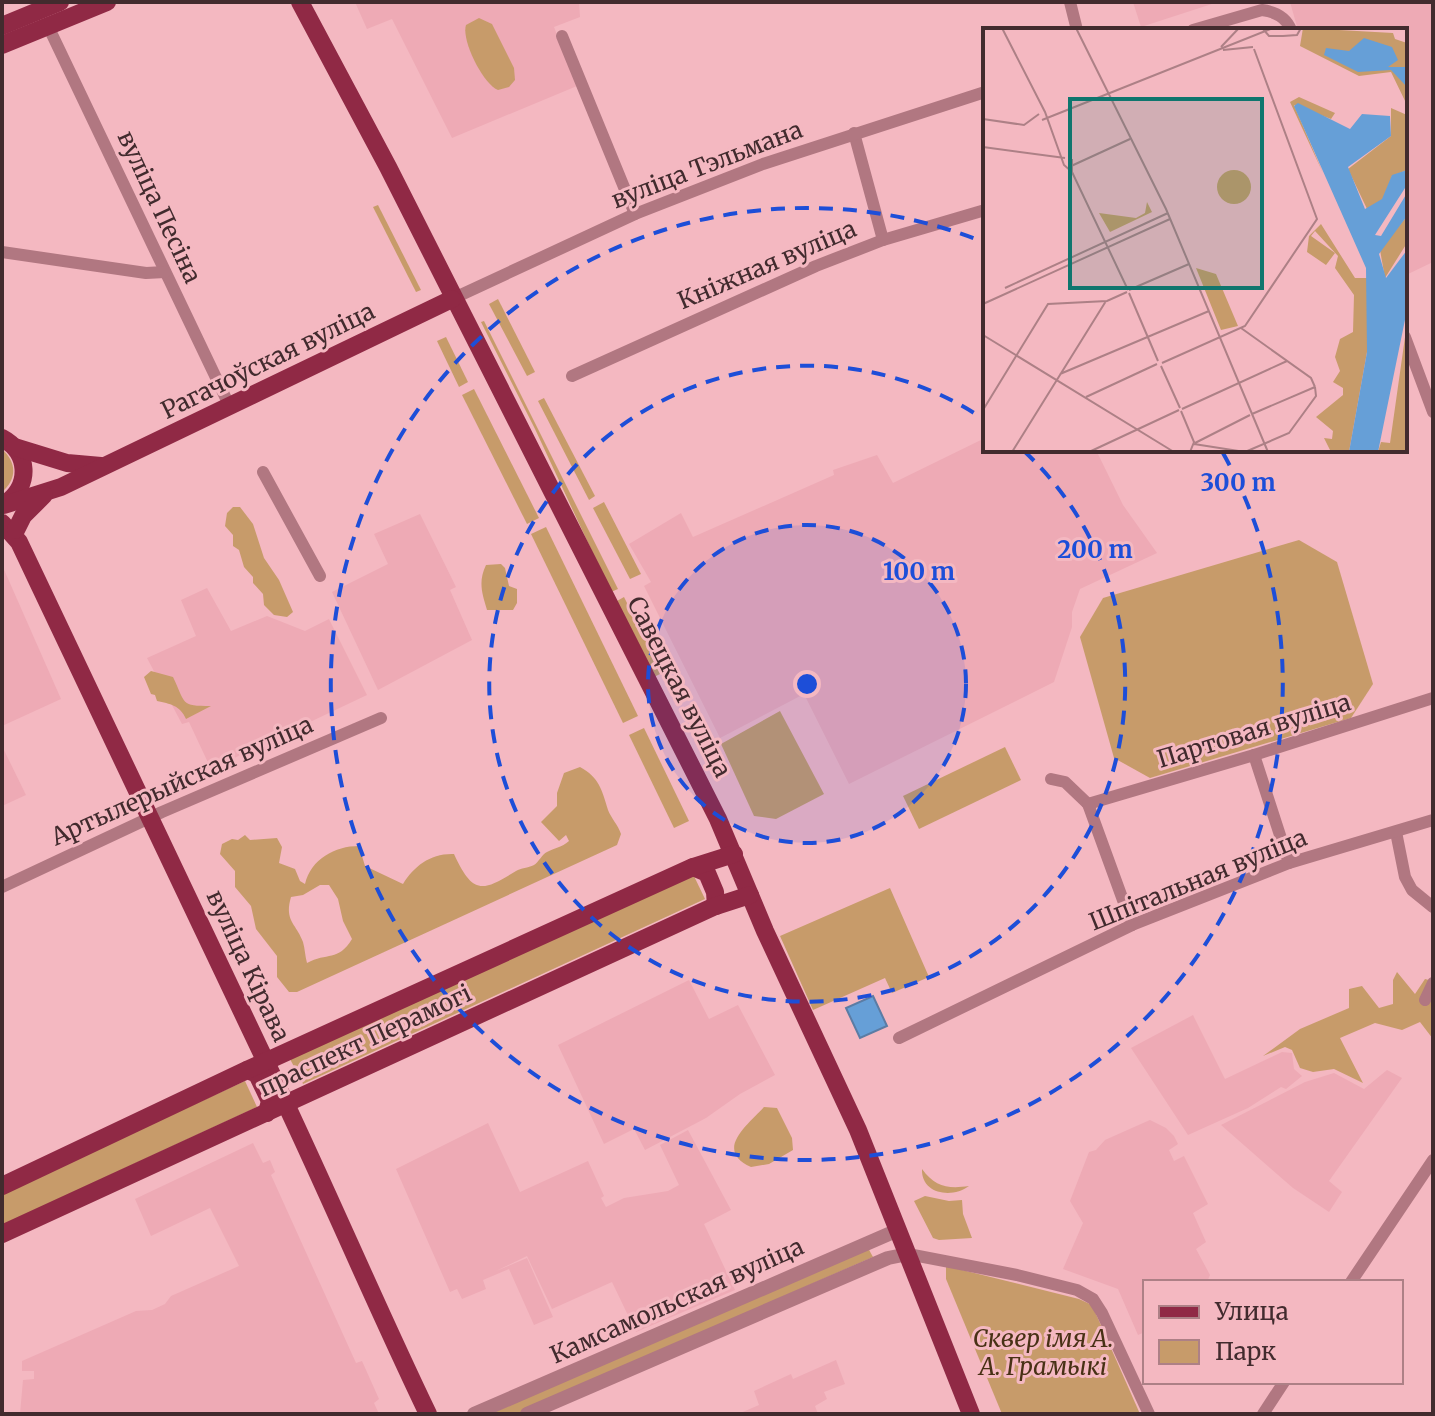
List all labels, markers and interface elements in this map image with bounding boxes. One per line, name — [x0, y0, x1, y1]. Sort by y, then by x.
inset map — [983, 28, 1407, 452]
street label: вуліца Тэльмана — [607, 114, 807, 215]
street label: вуліца Песіна — [111, 126, 208, 288]
street label: Кніжная вуліца — [673, 213, 861, 316]
street label: Рагачоўская вуліца — [156, 295, 380, 426]
text: 300 m — [1200, 467, 1276, 498]
text: 200 m — [1057, 534, 1133, 565]
text: 100 m — [883, 556, 955, 587]
street label: Савецкая вуліца — [621, 591, 738, 782]
centre of rings — [793, 670, 821, 698]
street label: Партовая вуліца — [1153, 686, 1355, 775]
street label: Артылерыйская вуліца — [45, 709, 318, 853]
street label: Шпітальная вуліца — [1084, 822, 1311, 937]
street label: вуліца Кірава — [200, 885, 297, 1047]
street label: праспект Перамогі — [253, 977, 476, 1104]
street label: Камсамольская вуліца — [545, 1231, 808, 1370]
legend — [1143, 1280, 1403, 1384]
text: Улица — [1214, 1296, 1289, 1327]
park label: Сквер імя А. А. Грамыкі — [973, 1323, 1113, 1382]
text: Парк — [1215, 1336, 1276, 1367]

